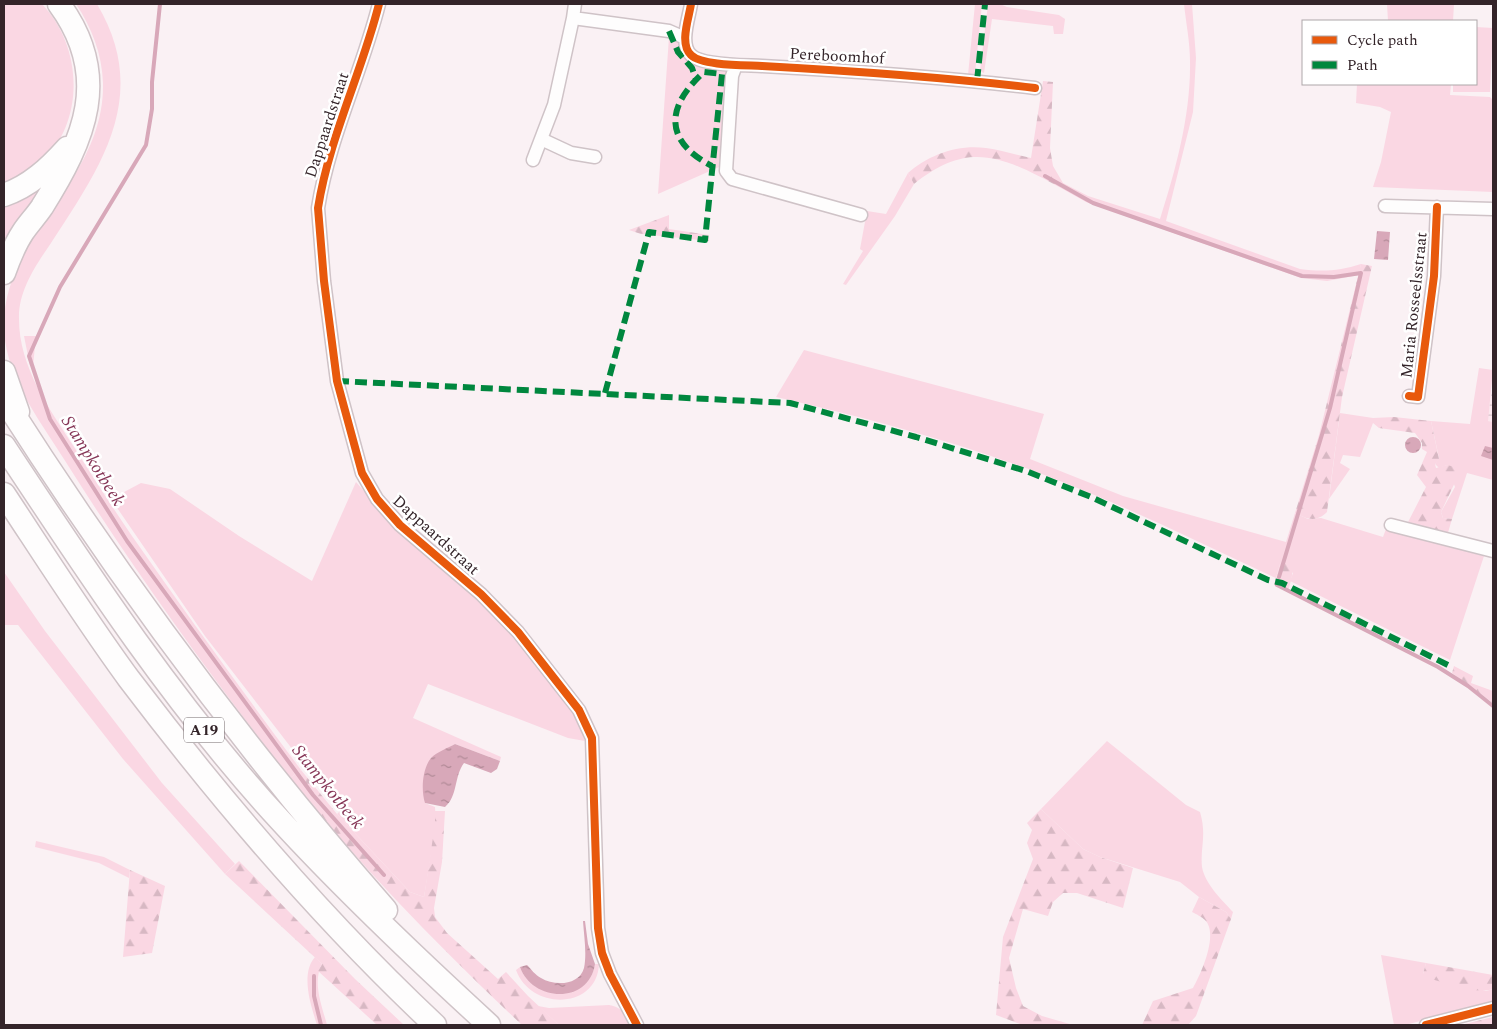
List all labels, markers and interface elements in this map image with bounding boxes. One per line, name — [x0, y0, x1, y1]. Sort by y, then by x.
legend — [1302, 20, 1477, 85]
text: Cycle path — [1347, 29, 1418, 52]
street label: Pereboomhof — [789, 42, 887, 71]
text: Path — [1347, 54, 1378, 77]
street label: Dappaardstraat — [299, 69, 355, 181]
street label: Maria Rosseelsstraat — [1394, 231, 1434, 379]
water label: Stampkotbeek — [54, 410, 132, 512]
street label: Dappaardstraat — [387, 489, 485, 581]
road number: A19 — [184, 718, 224, 742]
water label: Stampkotbeek — [285, 739, 371, 836]

